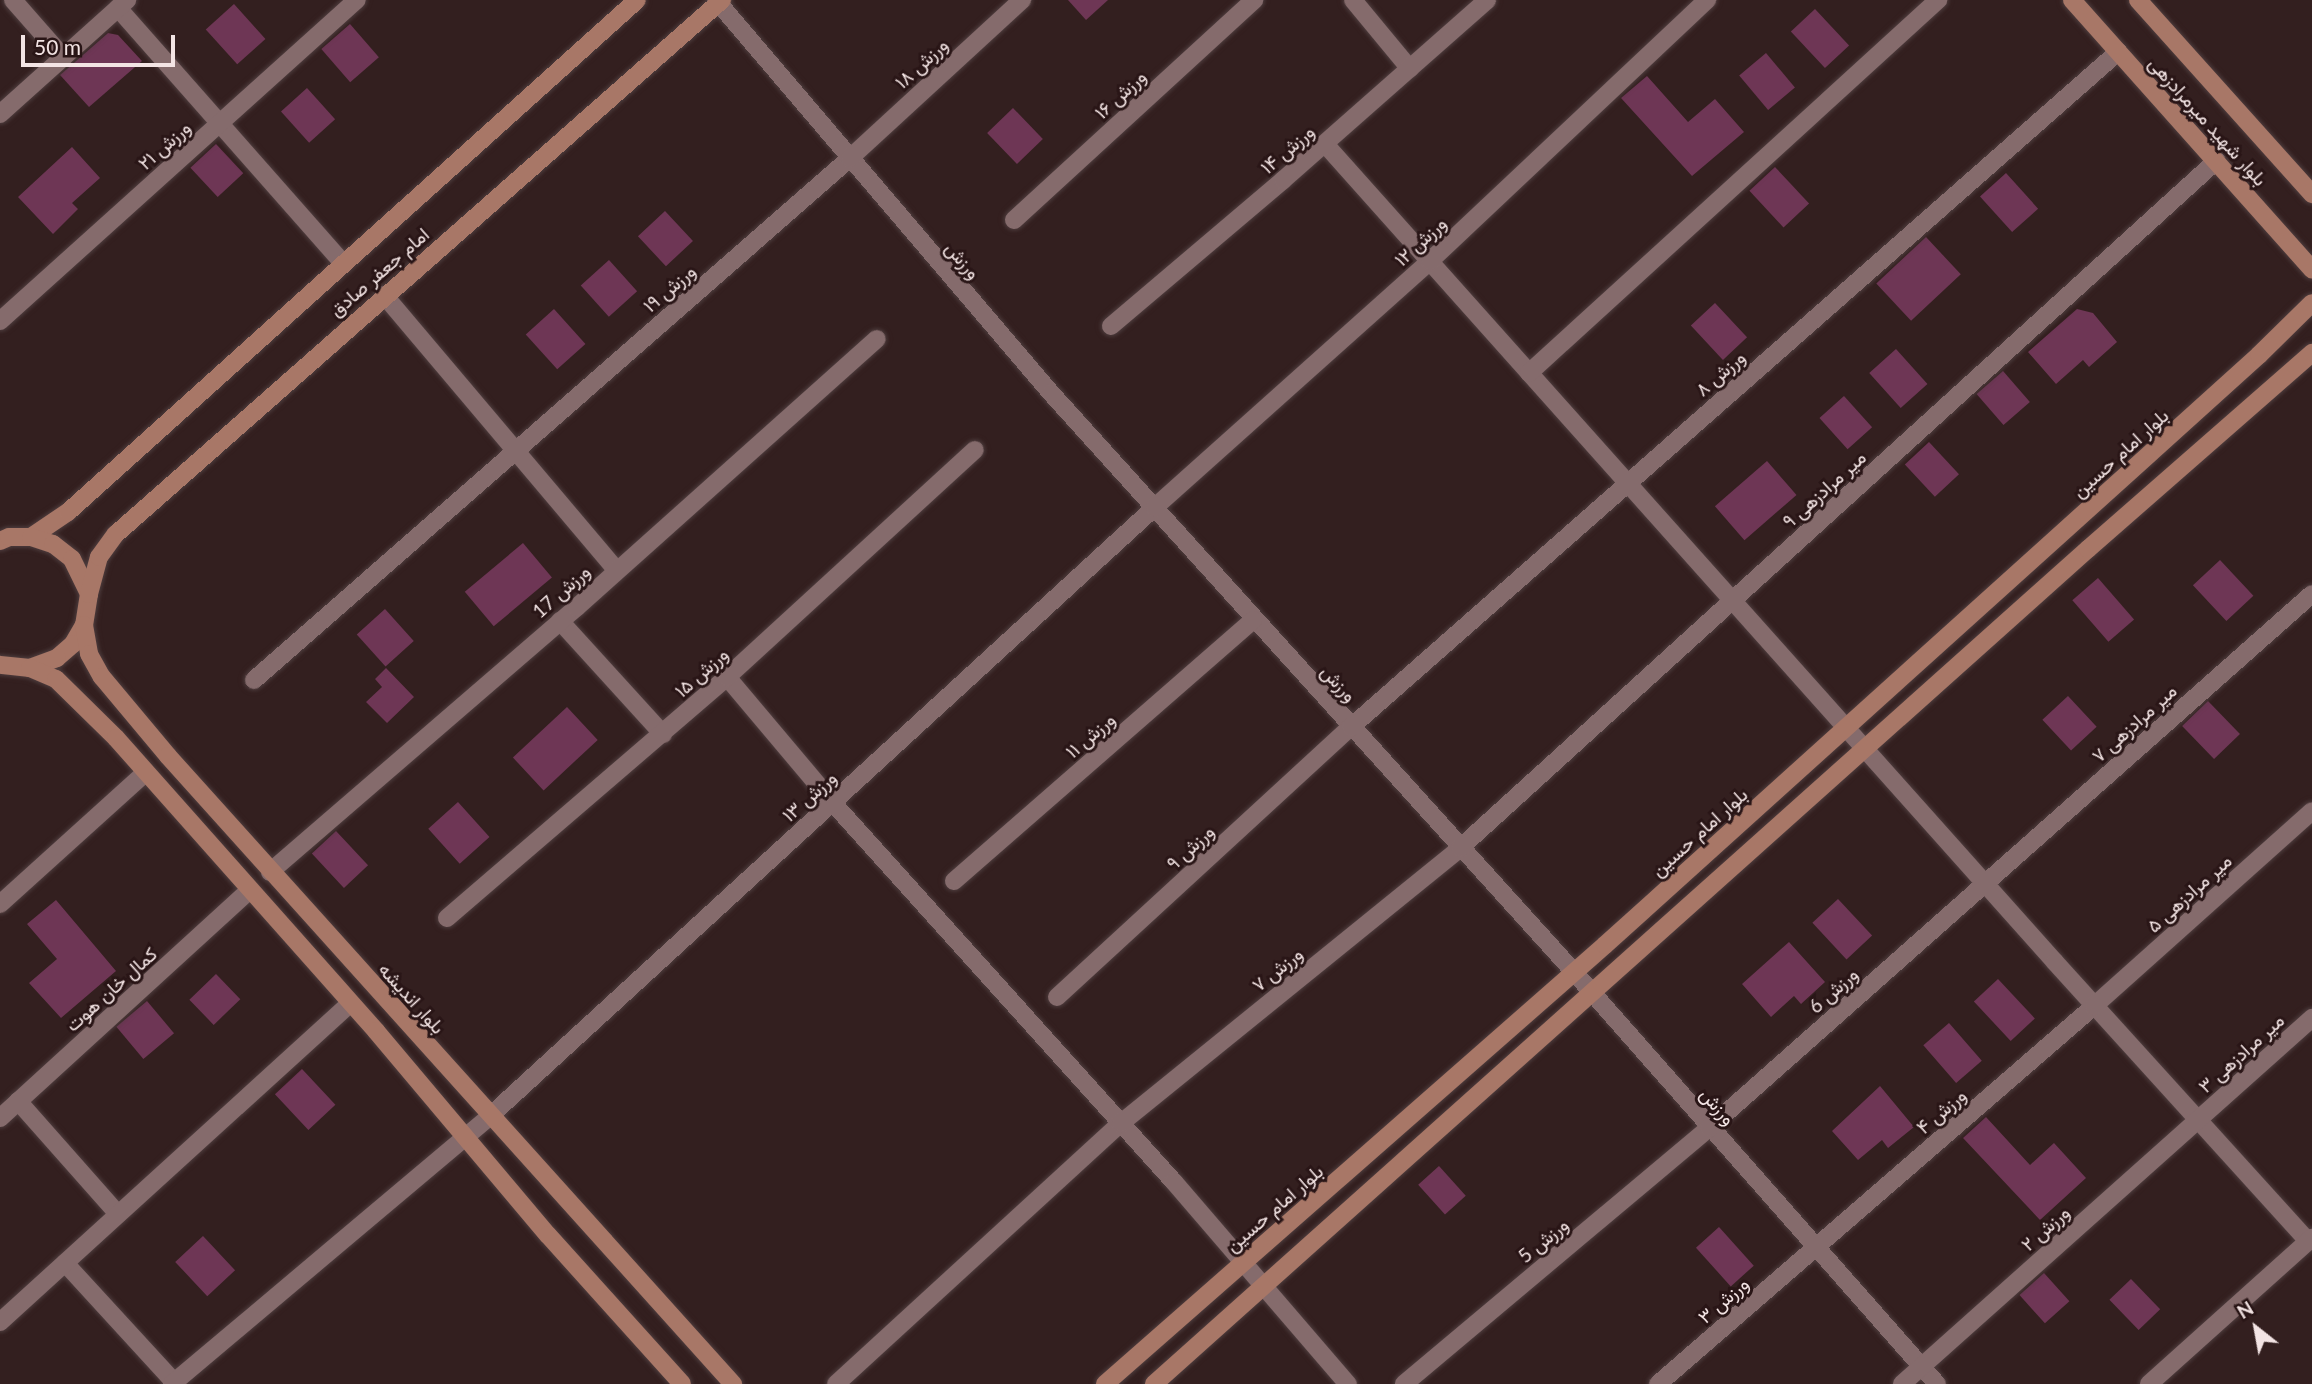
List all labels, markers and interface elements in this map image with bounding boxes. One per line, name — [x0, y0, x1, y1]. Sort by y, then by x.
scale bar — [24, 21, 178, 65]
street label: ورزش ۱۸ — [890, 33, 952, 93]
text: 50 m — [34, 34, 81, 59]
street label: بلوار شهید میرمرادزهی — [2144, 52, 2272, 190]
street label: ورزش ۱۶ — [1090, 65, 1150, 123]
street label: ورزش ۲۱ — [133, 116, 195, 174]
street label: ورزش ۱۴ — [1256, 120, 1318, 178]
street label: ورزش ۱۲ — [1389, 211, 1451, 271]
street label: امام جعفر صادق — [325, 223, 433, 321]
street label: ورزش — [941, 237, 985, 283]
street label: ورزش ۱۹ — [638, 259, 700, 317]
street label: ورزش ۸ — [1691, 345, 1749, 401]
street label: بلوار امام حسین — [2067, 404, 2173, 502]
street label: میر مرادزهی ۹ — [1778, 446, 1870, 532]
street label: ورزش 17 — [528, 559, 594, 623]
street label: ورزش ۱۵ — [670, 642, 732, 702]
street label: ورزش — [1316, 660, 1362, 706]
street label: میر مرادزهی ۷ — [2087, 679, 2181, 767]
street label: ورزش ۱۱ — [1061, 707, 1119, 763]
street label: ورزش ۱۳ — [777, 766, 841, 826]
street label: بلوار امام حسین — [1646, 783, 1752, 881]
street label: ورزش ۹ — [1162, 820, 1218, 874]
street label: میر مرادزهی ۵ — [2142, 849, 2236, 937]
street label: کمال خان هوت — [61, 942, 161, 1036]
street label: ورزش ۷ — [1247, 942, 1307, 996]
street label: بلوار اندیشه — [374, 958, 450, 1038]
street label: ورزش 6 — [1804, 962, 1862, 1018]
street label: میر مرادزهی ۳ — [2193, 1009, 2289, 1097]
street label: ورزش — [1696, 1083, 1740, 1129]
street label: ورزش ۴ — [1912, 1083, 1970, 1139]
street label: بلوار امام حسین — [1221, 1160, 1327, 1256]
street label: ورزش ۲ — [2016, 1200, 2074, 1256]
street label: ورزش 5 — [1513, 1213, 1573, 1267]
street label: ورزش ۳ — [1693, 1272, 1753, 1328]
north arrow — [2221, 1293, 2291, 1363]
text: N — [2233, 1296, 2257, 1323]

